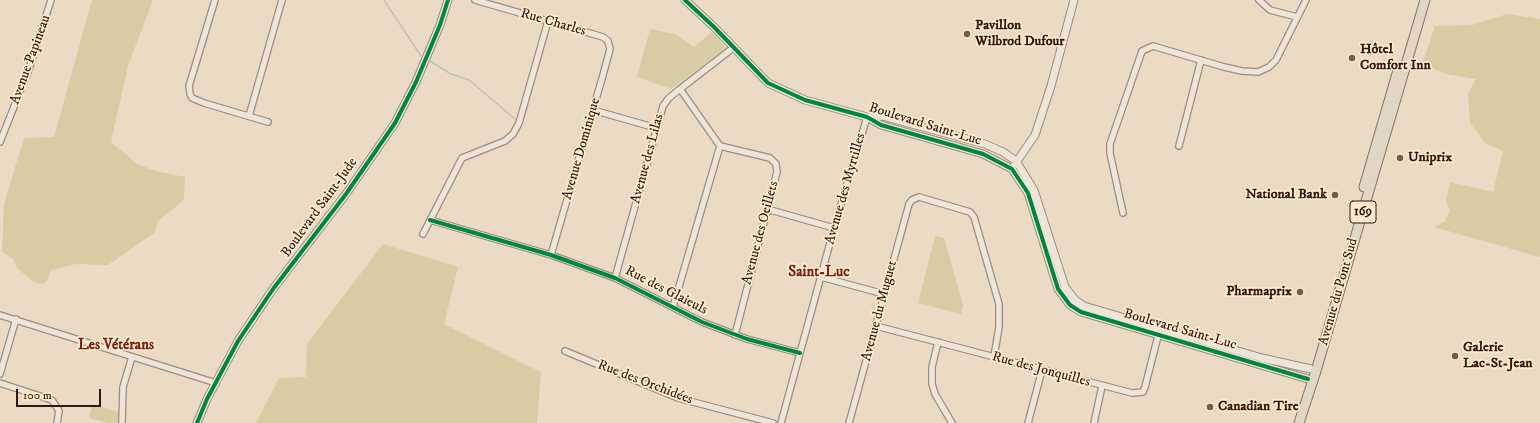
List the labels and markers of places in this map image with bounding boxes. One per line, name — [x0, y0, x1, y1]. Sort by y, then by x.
place label: Pavillon Wilbrod Dufour — [975, 18, 1064, 50]
marker: Pavillon Wilbrod Dufour — [962, 29, 972, 39]
place label: Hôtel Comfort Inn — [1360, 42, 1431, 74]
marker: Hôtel Comfort Inn — [1347, 53, 1357, 63]
place label: Uniprix — [1408, 150, 1452, 166]
marker: Uniprix — [1395, 153, 1405, 163]
place label: National Bank — [1245, 187, 1327, 203]
marker: National Bank — [1330, 190, 1340, 200]
place label: Pharmaprix — [1226, 284, 1292, 300]
marker: Pharmaprix — [1295, 287, 1305, 297]
place label: Galerie Lac-St-Jean — [1463, 340, 1533, 372]
marker: Galerie Lac-St-Jean — [1450, 351, 1460, 361]
place label: Canadian Tire — [1218, 399, 1299, 415]
marker: Canadian Tire — [1205, 402, 1215, 412]

